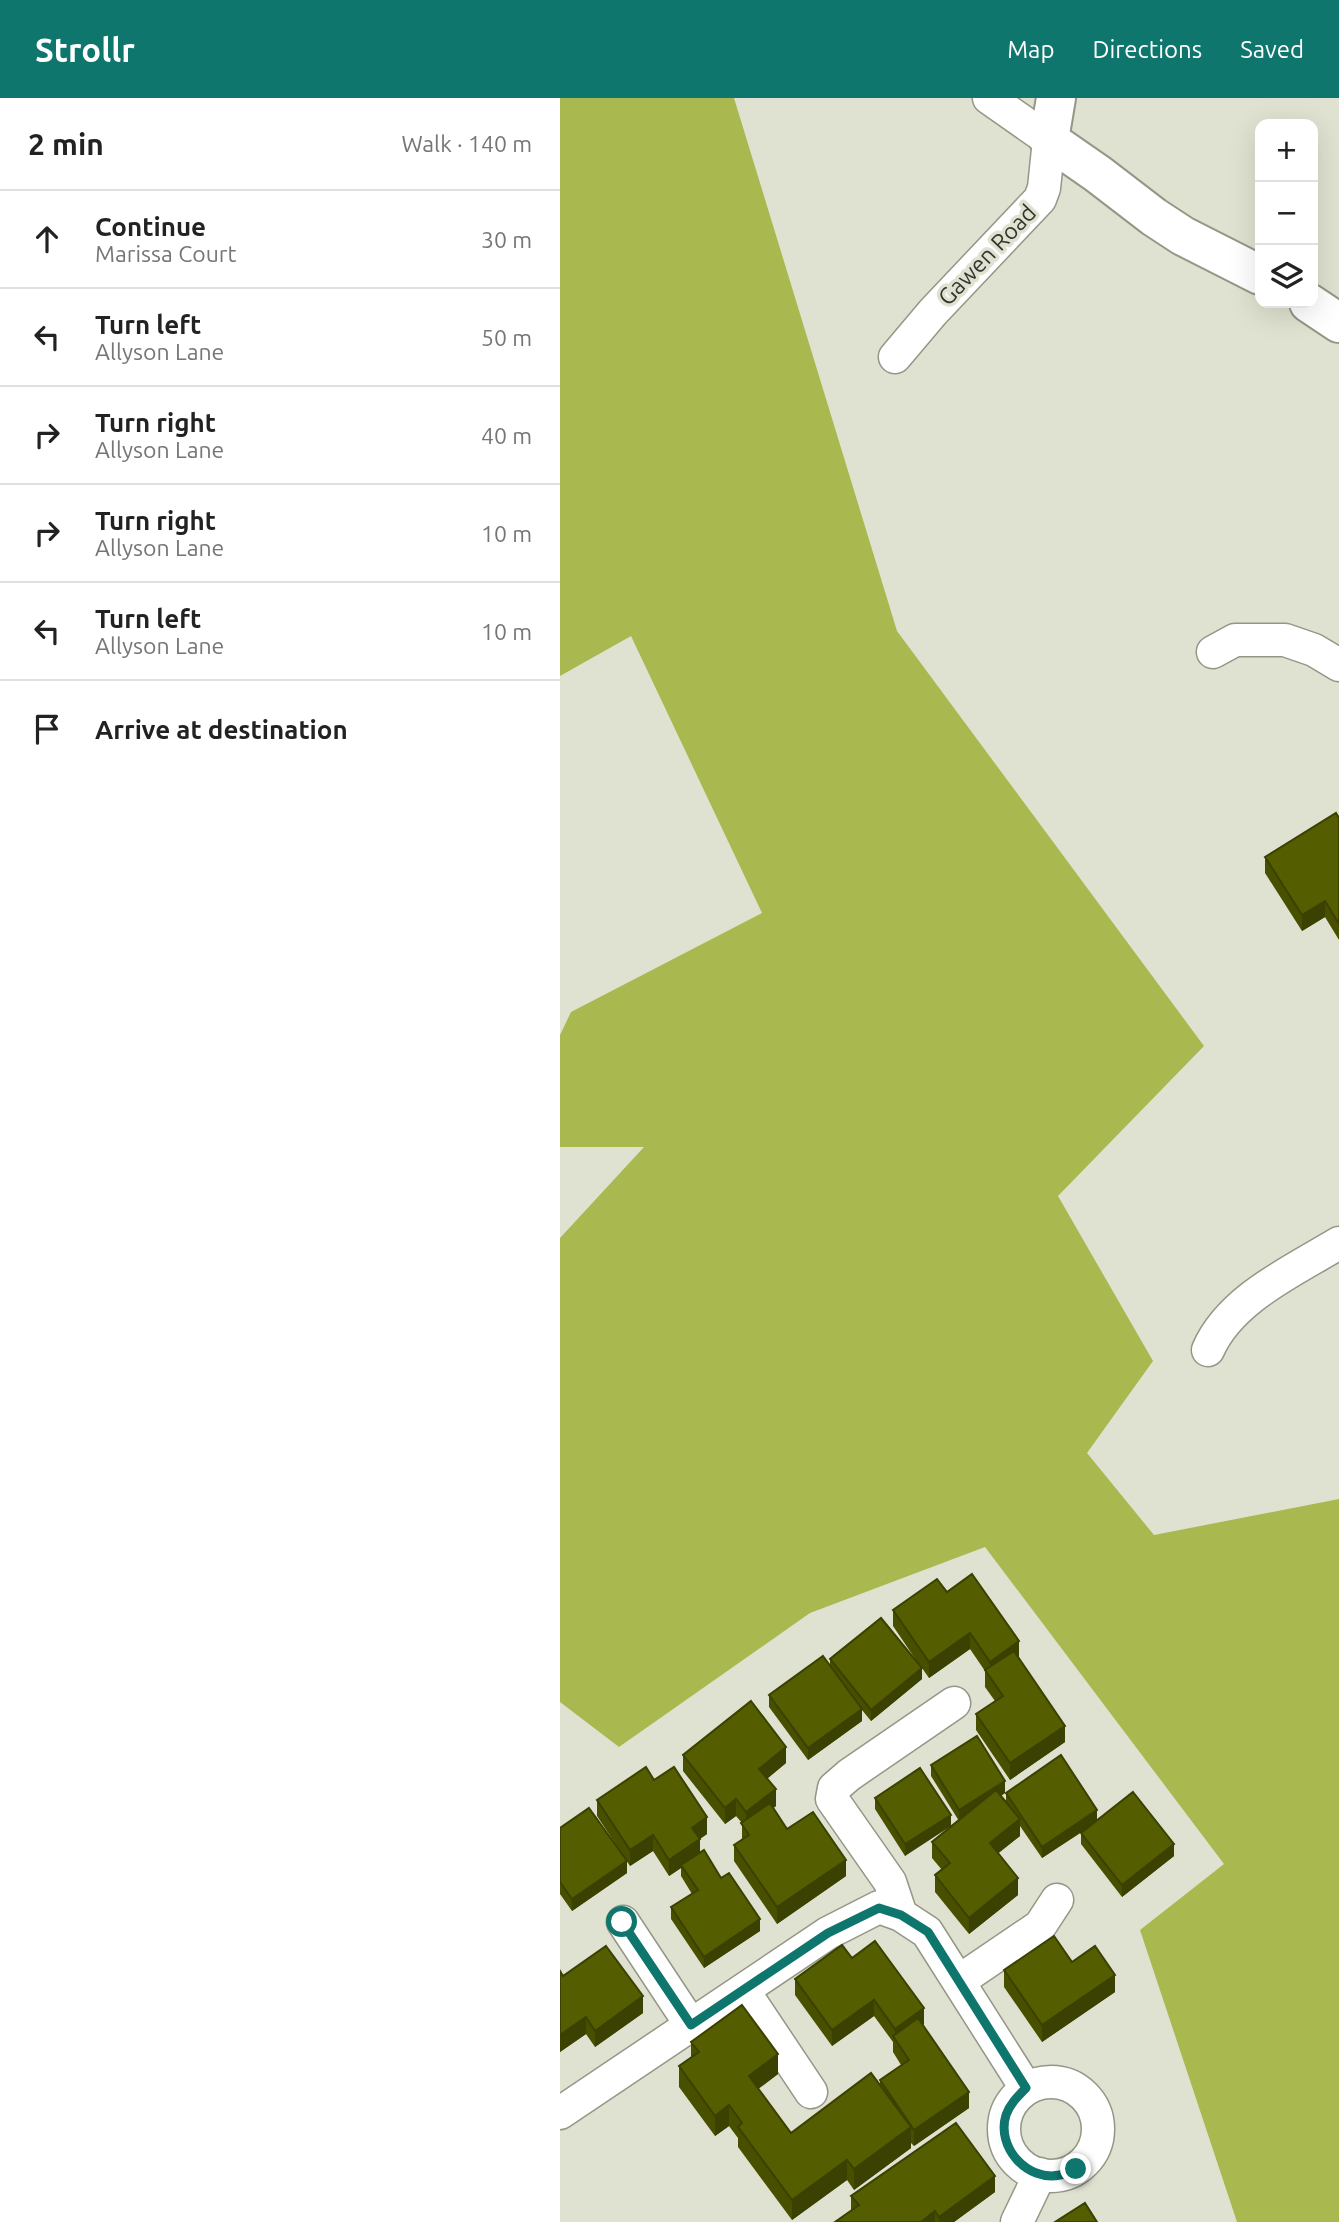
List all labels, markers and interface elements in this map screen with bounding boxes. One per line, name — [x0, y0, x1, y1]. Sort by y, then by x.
text: Strollr — [35, 31, 135, 68]
text: Map — [1007, 36, 1054, 63]
text: Directions — [1092, 36, 1202, 63]
text: Saved — [1240, 36, 1304, 63]
map controls — [1255, 119, 1318, 308]
button: + — [1255, 119, 1318, 182]
text: 2 min — [28, 127, 104, 161]
text: Walk · 140 m — [401, 131, 532, 156]
button: − — [1255, 182, 1318, 245]
street label: Gawen Road — [933, 200, 1040, 310]
text: Continue — [95, 212, 206, 241]
icon: ahead — [28, 220, 66, 258]
text: 30 m — [481, 227, 532, 252]
text: Marissa Court — [95, 241, 237, 266]
button: layers — [1255, 245, 1318, 308]
text: Turn left — [95, 310, 201, 339]
icon: left — [28, 318, 66, 356]
text: 50 m — [481, 325, 532, 350]
text: Allyson Lane — [95, 339, 224, 364]
text: Turn right — [95, 408, 216, 437]
icon: right — [28, 416, 66, 454]
text: 40 m — [481, 423, 532, 448]
text: Allyson Lane — [95, 437, 224, 462]
text: Turn right — [95, 506, 216, 535]
icon: right — [28, 514, 66, 552]
text: 10 m — [481, 521, 532, 546]
text: Allyson Lane — [95, 535, 224, 560]
text: Turn left — [95, 604, 201, 633]
icon: left — [28, 612, 66, 650]
text: 10 m — [481, 619, 532, 644]
text: Allyson Lane — [95, 633, 224, 658]
icon: arrive — [28, 710, 66, 748]
text: Arrive at destination — [95, 715, 348, 744]
route start — [606, 1906, 637, 1937]
route end — [1060, 2153, 1091, 2184]

